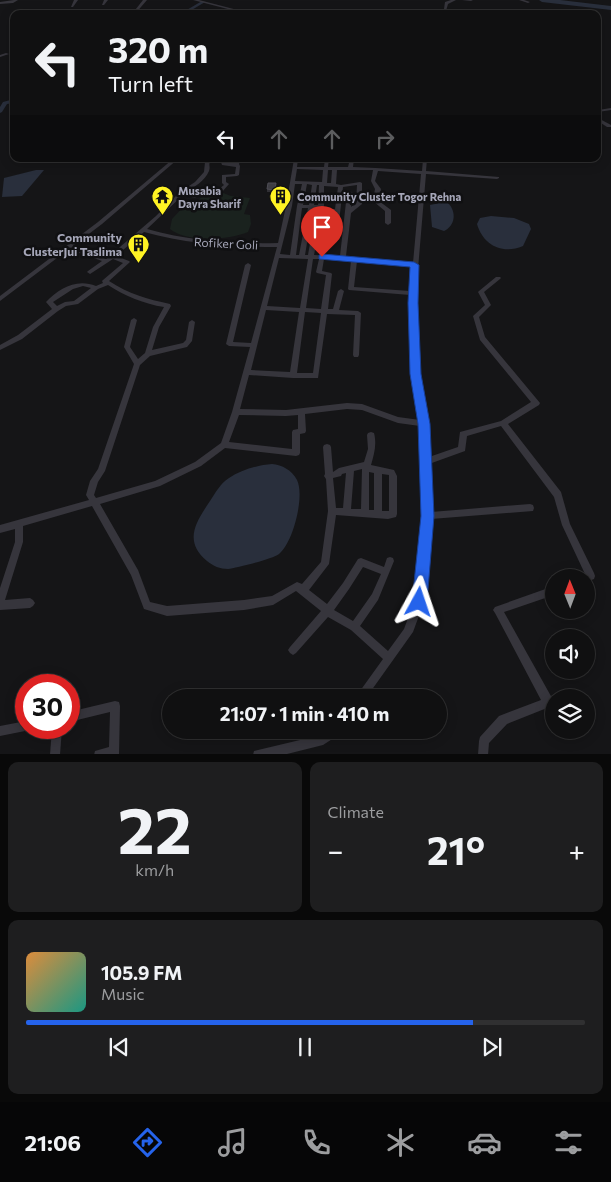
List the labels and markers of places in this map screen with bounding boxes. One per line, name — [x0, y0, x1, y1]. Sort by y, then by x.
temple icon: Musabia Dayra Sharif — [150, 184, 174, 215]
place label: Musabia Dayra Sharif — [178, 184, 241, 210]
building icon: Community Cluster Togor Rehna — [269, 184, 293, 215]
place label: Community Cluster Togor Rehna — [297, 190, 461, 203]
pin — [301, 206, 343, 257]
place label: Community ClusterJui Taslima — [23, 230, 122, 259]
building icon: Community ClusterJui Taslima — [126, 232, 150, 263]

